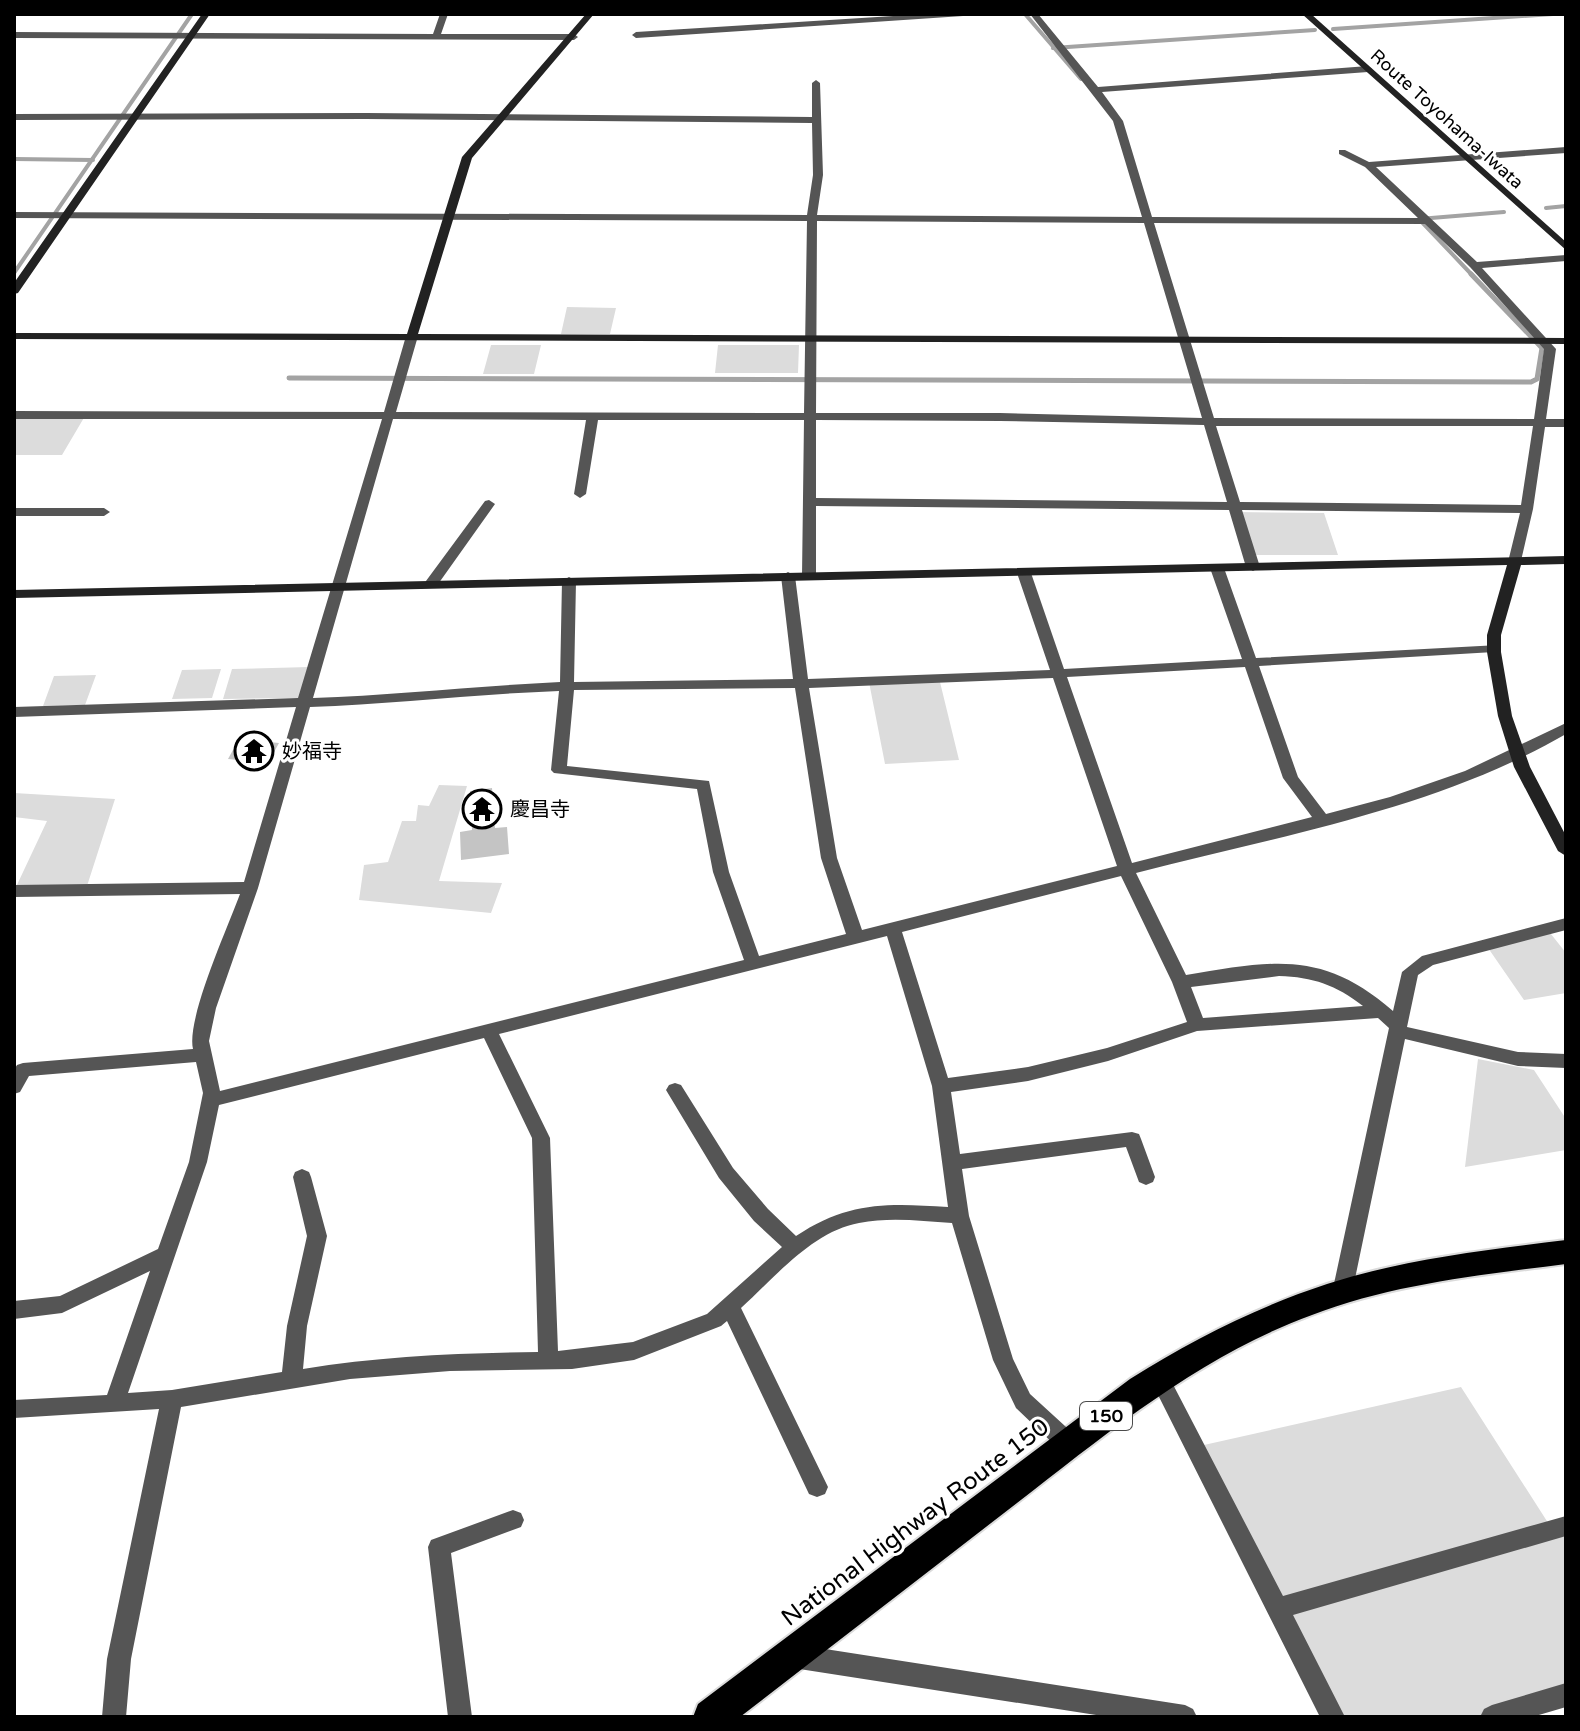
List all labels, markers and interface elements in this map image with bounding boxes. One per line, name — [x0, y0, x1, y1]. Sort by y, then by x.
street label: Route Toyohama-Iwata — [1366, 44, 1528, 194]
temple icon: 妙福寺 — [233, 730, 275, 772]
place label: 妙福寺 — [282, 740, 342, 764]
temple icon: 慶昌寺 — [461, 788, 503, 830]
place label: 慶昌寺 — [510, 798, 570, 822]
road number: 150 — [1080, 1402, 1132, 1430]
street label: National Highway Route 150 — [776, 1412, 1055, 1633]

